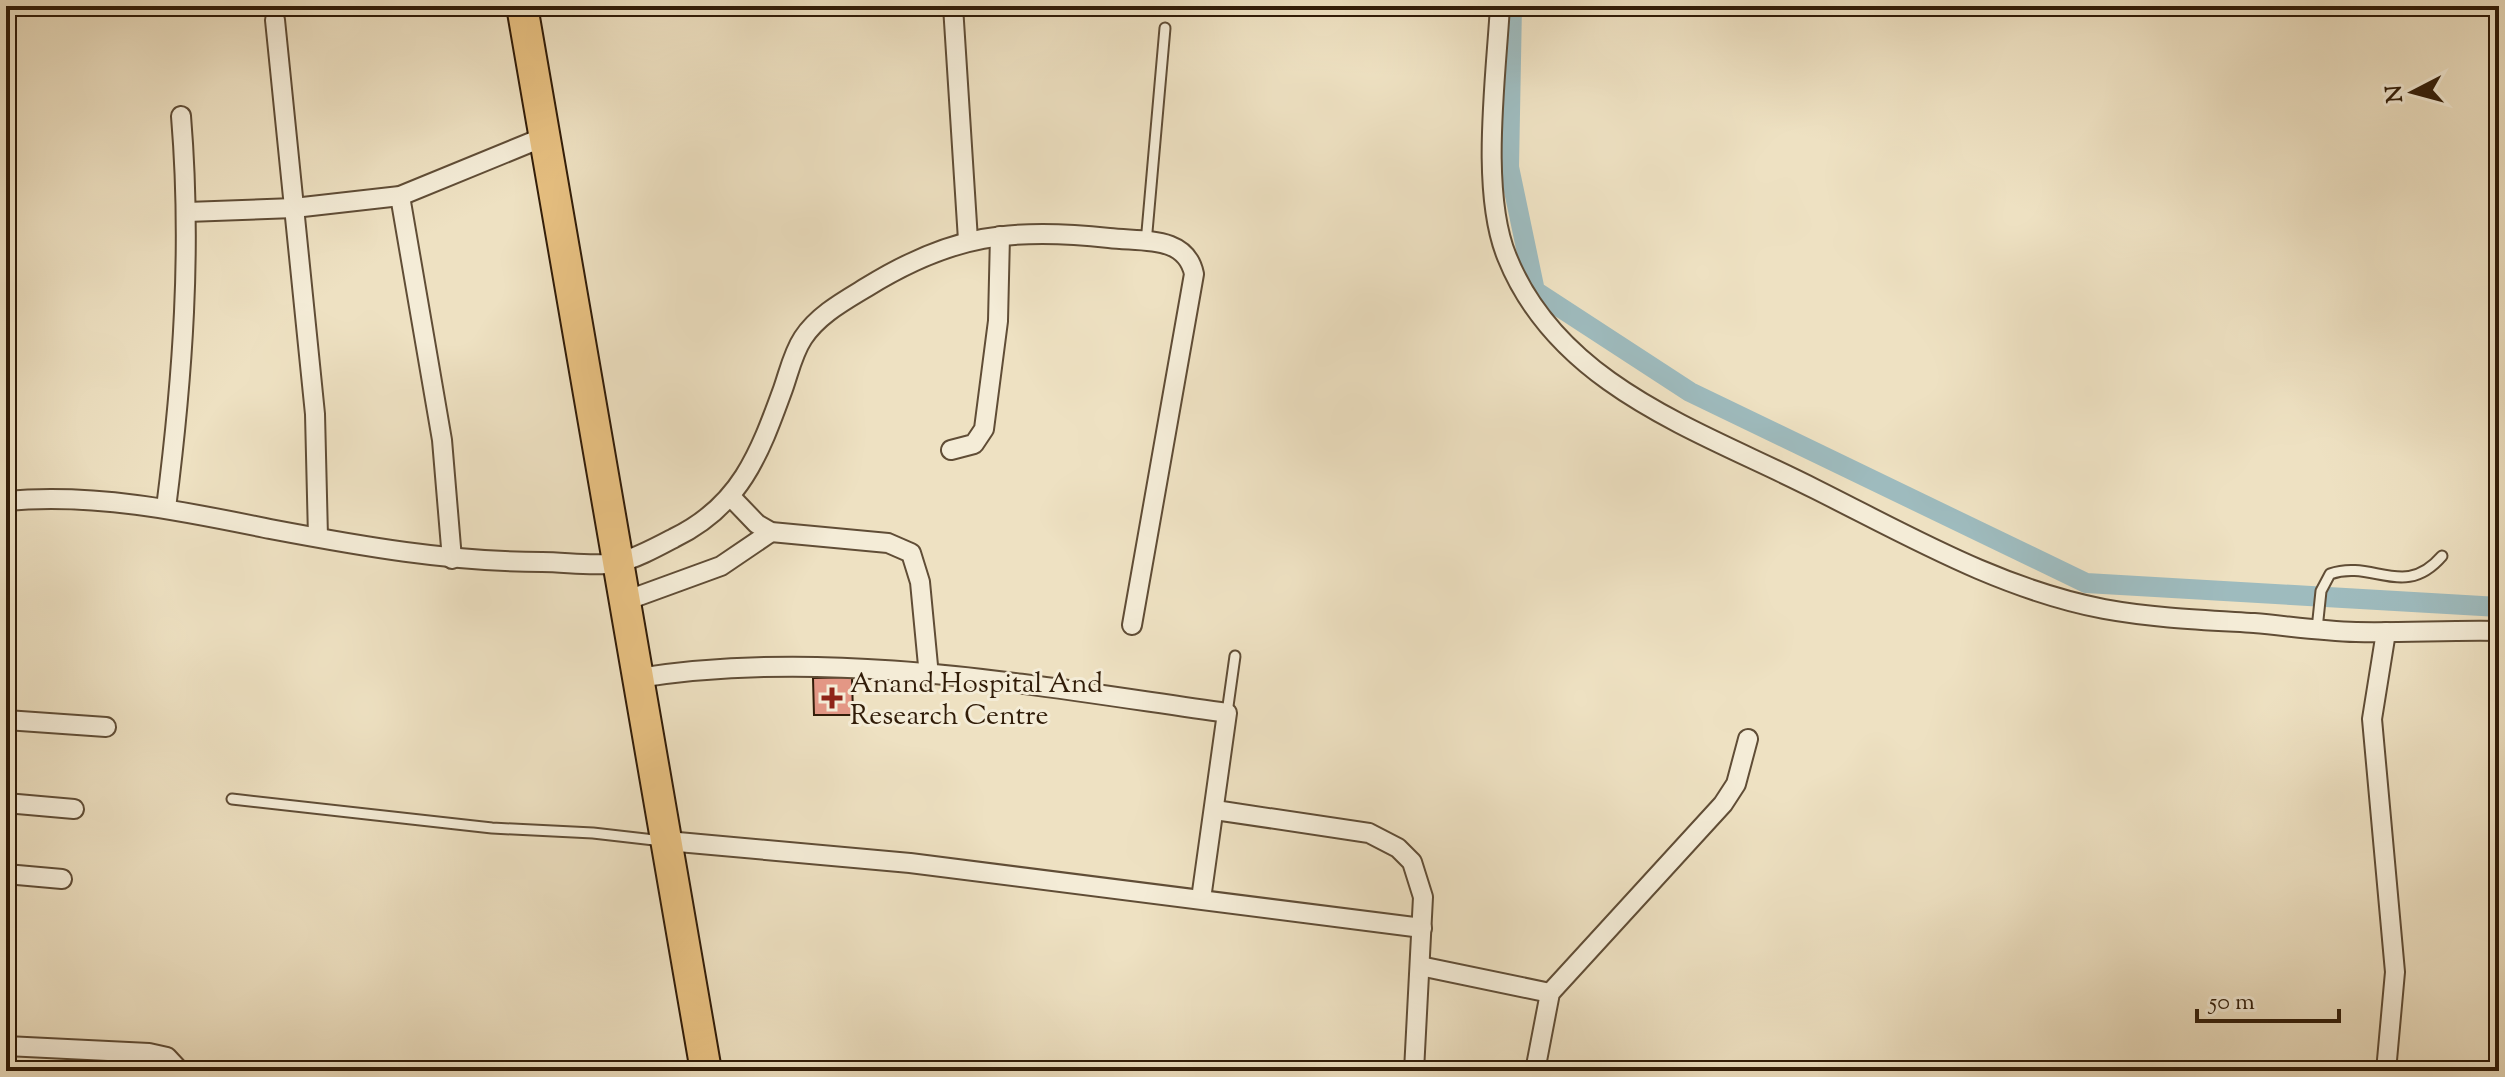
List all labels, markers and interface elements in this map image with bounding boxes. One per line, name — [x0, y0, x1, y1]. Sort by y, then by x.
north arrow — [2373, 52, 2453, 132]
text: N — [2379, 83, 2413, 104]
place label: Anand Hospital And Research Centre — [850, 665, 1103, 737]
marker: Anand Hospital And Research Centre — [821, 687, 843, 709]
scale bar — [2197, 973, 2339, 1023]
text: 50 m — [2207, 986, 2255, 1020]

